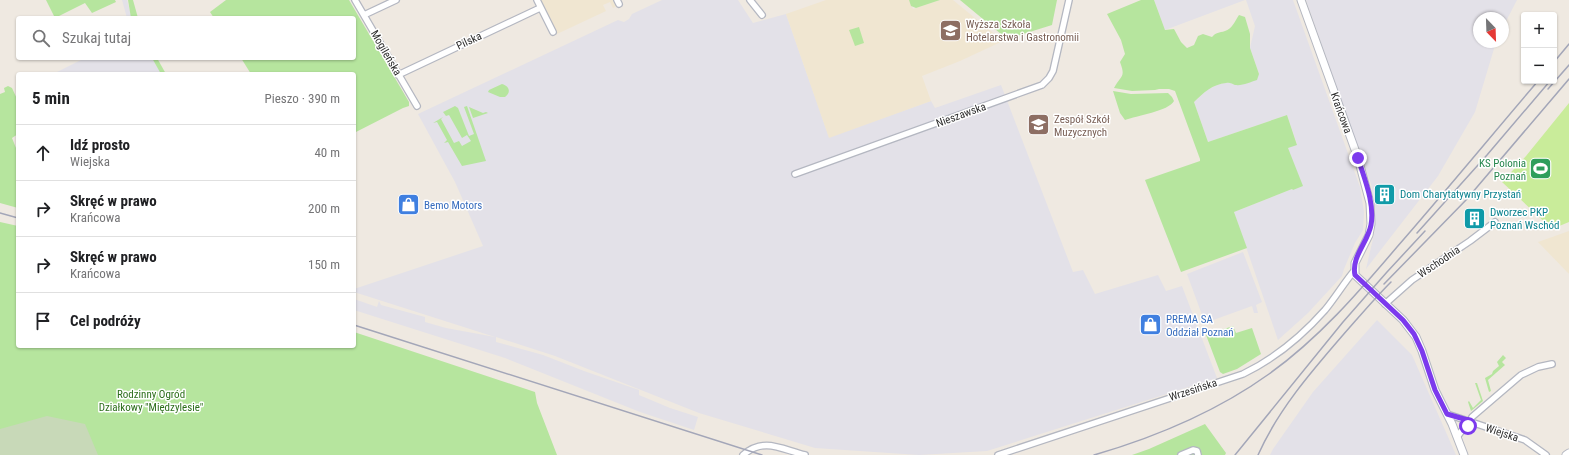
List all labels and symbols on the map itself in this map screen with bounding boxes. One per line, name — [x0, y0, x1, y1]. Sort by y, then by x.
north arrow — [1473, 12, 1509, 48]
school or university icon: Wyższa Szkoła Hotelarstwa i Gastronomii — [937, 17, 963, 43]
place label: Wyższa Szkoła Hotelarstwa i Gastronomii — [966, 18, 1079, 44]
street label: Mogileńska — [368, 28, 404, 78]
street label: Pilska — [454, 30, 484, 52]
street label: Krańcowa — [1328, 91, 1354, 135]
street label: Nieszawska — [934, 100, 988, 130]
school or university icon: Zespół Szkół Muzycznych — [1025, 112, 1051, 138]
place label: Zespół Szkół Muzycznych — [1054, 113, 1110, 139]
route end — [1349, 149, 1367, 167]
sports icon: KS Polonia Poznań — [1528, 156, 1554, 182]
place label: KS Polonia Poznań — [1479, 157, 1526, 183]
building icon: Dom Charytatywny Przystań — [1372, 181, 1398, 207]
place label: Dom Charytatywny Przystań — [1400, 188, 1521, 201]
shop icon: Bemo Motors — [395, 192, 421, 218]
place label: Bemo Motors — [424, 199, 482, 212]
building icon: Dworzec PKP Poznań Wschód — [1462, 205, 1488, 231]
place label: Dworzec PKP Poznań Wschód — [1490, 206, 1560, 232]
street label: Wschodnia — [1416, 243, 1462, 281]
shop icon: PREMA SA Oddział Poznań — [1138, 312, 1164, 338]
place label: PREMA SA Oddział Poznań — [1166, 313, 1234, 339]
street label: Wrzesińska — [1167, 376, 1219, 404]
park label: Rodzinny Ogród Działkowy "Międzylesie" — [99, 388, 203, 414]
route start — [1459, 417, 1477, 435]
street label: Wiejska — [1484, 422, 1520, 444]

